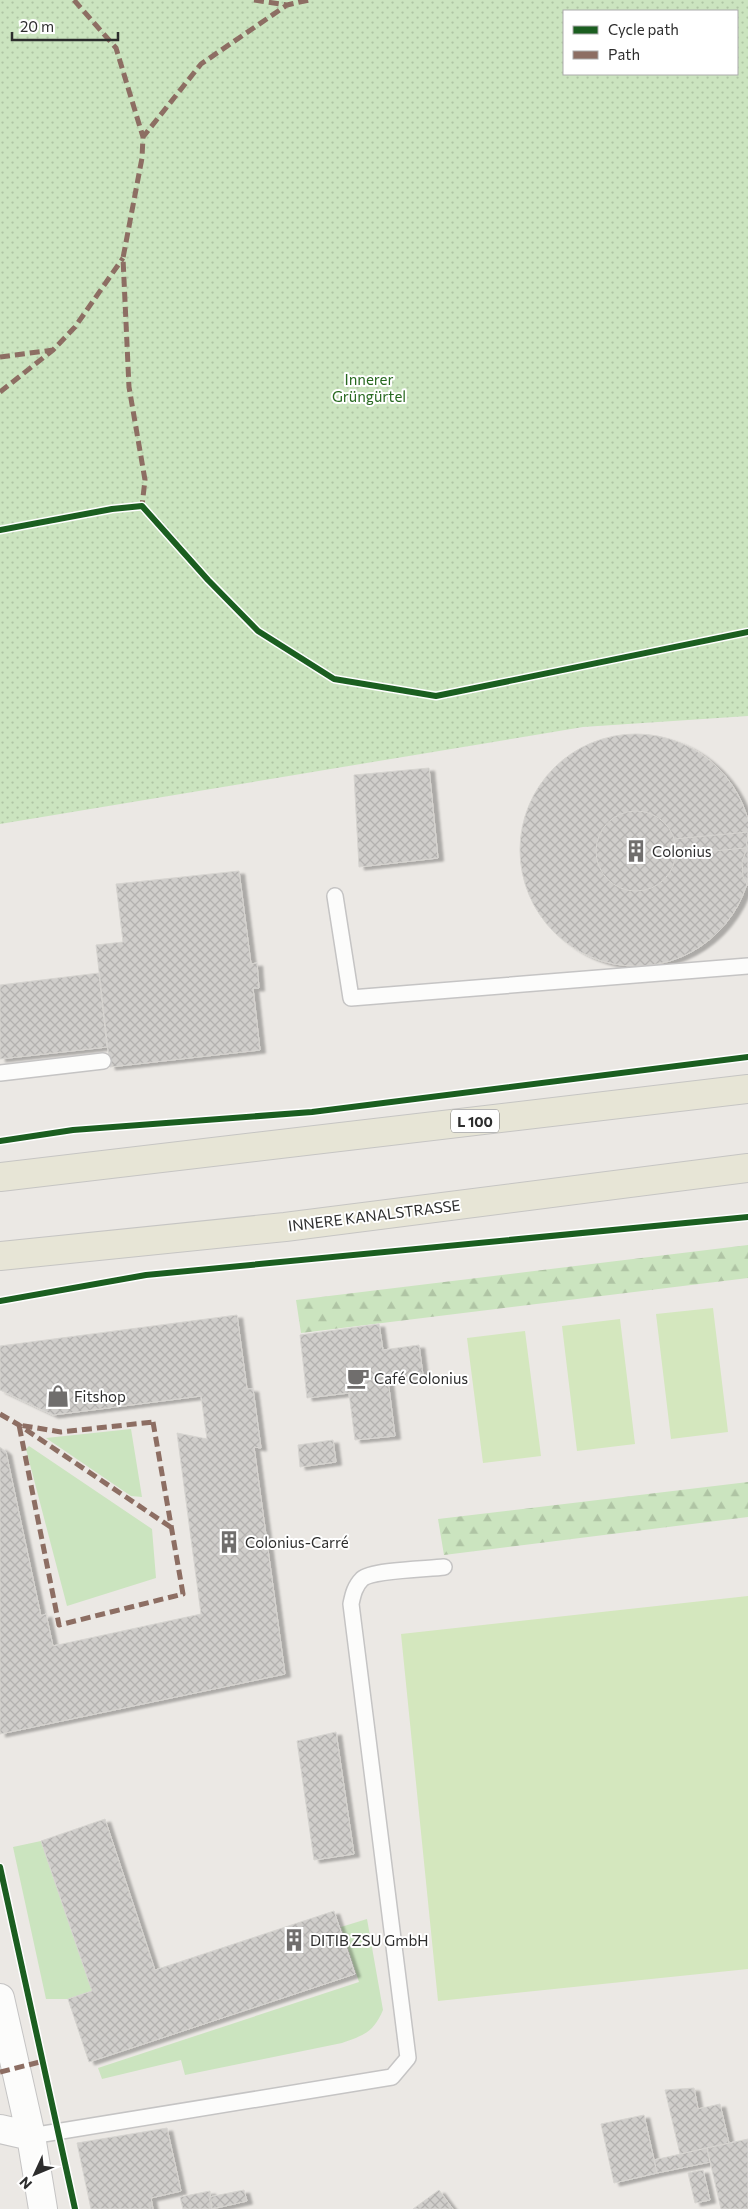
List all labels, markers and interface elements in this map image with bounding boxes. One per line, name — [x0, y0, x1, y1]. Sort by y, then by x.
scale bar — [12, 10, 119, 42]
legend — [563, 10, 738, 75]
text: 20 m — [20, 17, 54, 35]
text: Cycle path — [608, 20, 679, 38]
text: Path — [608, 45, 640, 63]
park label: Innerer Grüngürtel — [332, 370, 406, 405]
building icon: Colonius — [623, 838, 649, 864]
place label: Colonius — [652, 842, 712, 860]
road number: L 100 — [451, 1110, 499, 1132]
street label: INNERE KANALSTRASSE — [287, 1195, 461, 1234]
cafe icon: Café Colonius — [345, 1365, 371, 1391]
place label: Café Colonius — [374, 1369, 468, 1387]
shop icon: Fitshop — [45, 1383, 71, 1409]
place label: Fitshop — [74, 1387, 126, 1405]
building icon: Colonius-Carré — [216, 1529, 242, 1555]
place label: Colonius-Carré — [245, 1533, 349, 1551]
building icon: DITIB ZSU GmbH — [281, 1927, 307, 1953]
place label: DITIB ZSU GmbH — [310, 1931, 429, 1949]
north arrow — [10, 2149, 60, 2199]
text: N — [16, 2174, 35, 2193]

